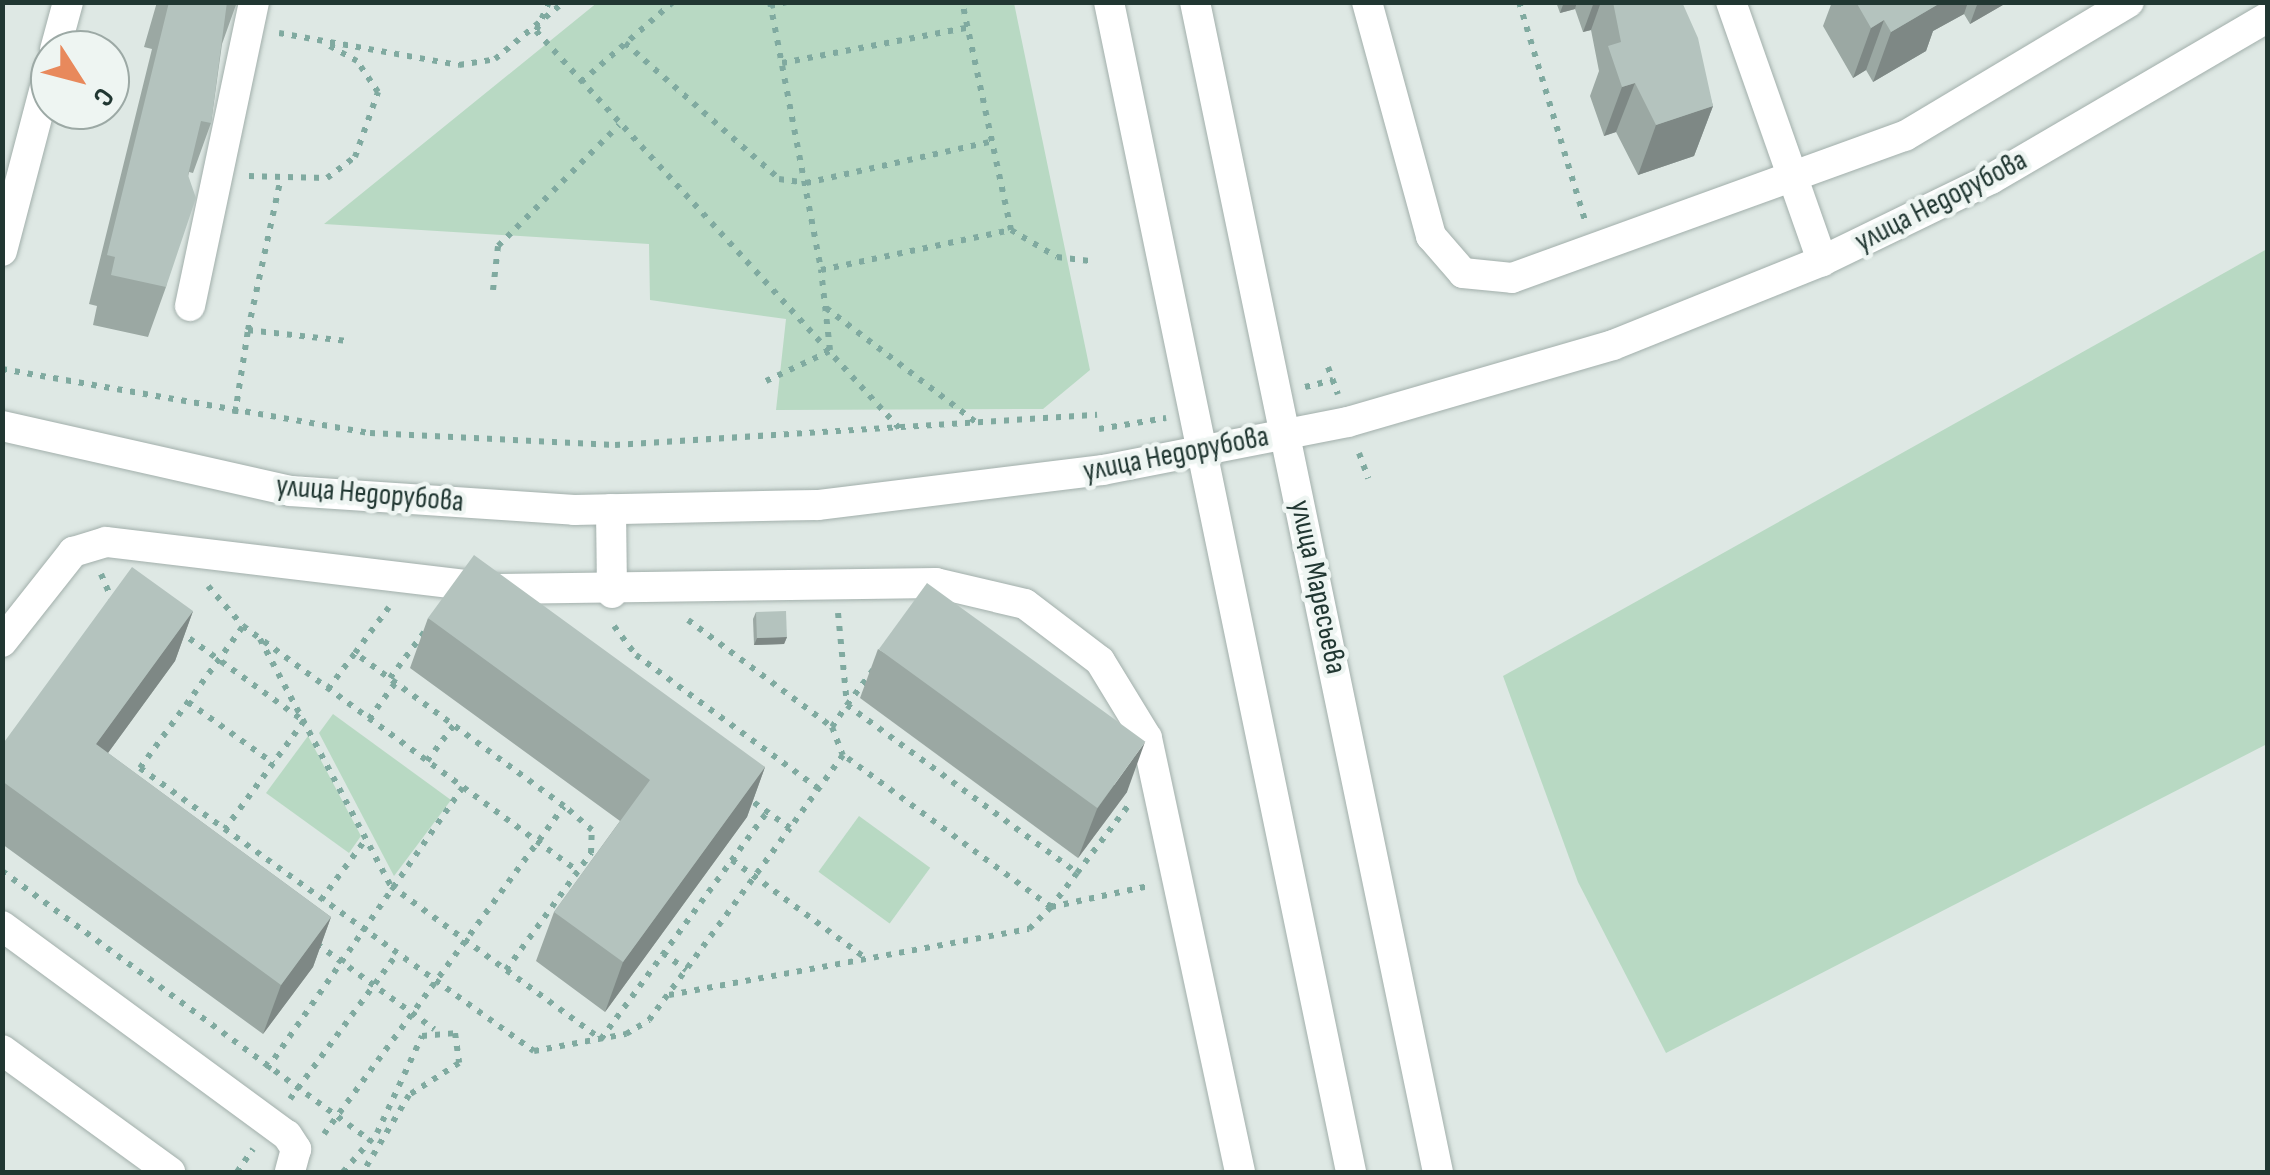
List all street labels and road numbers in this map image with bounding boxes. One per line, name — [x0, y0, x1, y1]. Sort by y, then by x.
street label: улица Недорубова — [1849, 142, 2033, 260]
street label: улица Недорубова — [1080, 418, 1272, 490]
street label: улица Недорубова — [275, 468, 465, 520]
street label: улица Маресьева — [1282, 497, 1354, 677]

